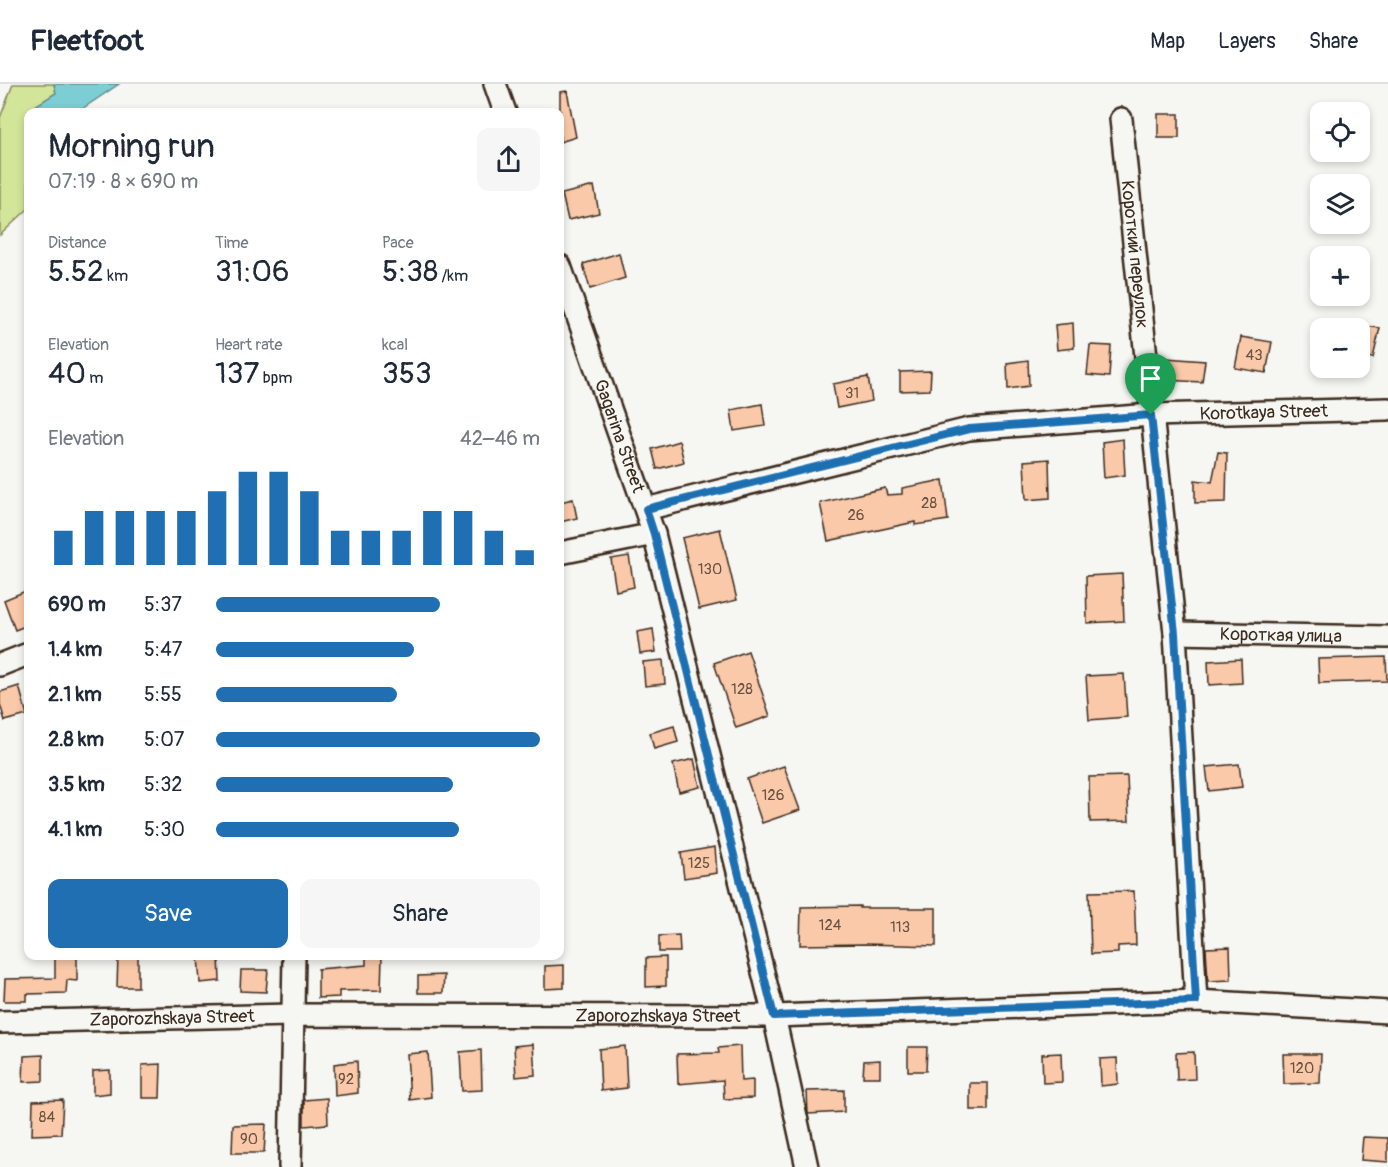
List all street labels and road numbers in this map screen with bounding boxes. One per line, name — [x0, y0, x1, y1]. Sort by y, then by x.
street label: Короткий переулок — [1116, 179, 1154, 329]
street label: Gagarina Street — [589, 376, 650, 496]
street label: Korotkaya Street — [1199, 400, 1329, 426]
street label: Короткая улица — [1220, 623, 1342, 648]
street label: Zaporozhskaya Street — [89, 1005, 256, 1032]
street label: Zaporozhskaya Street — [575, 1005, 741, 1028]

